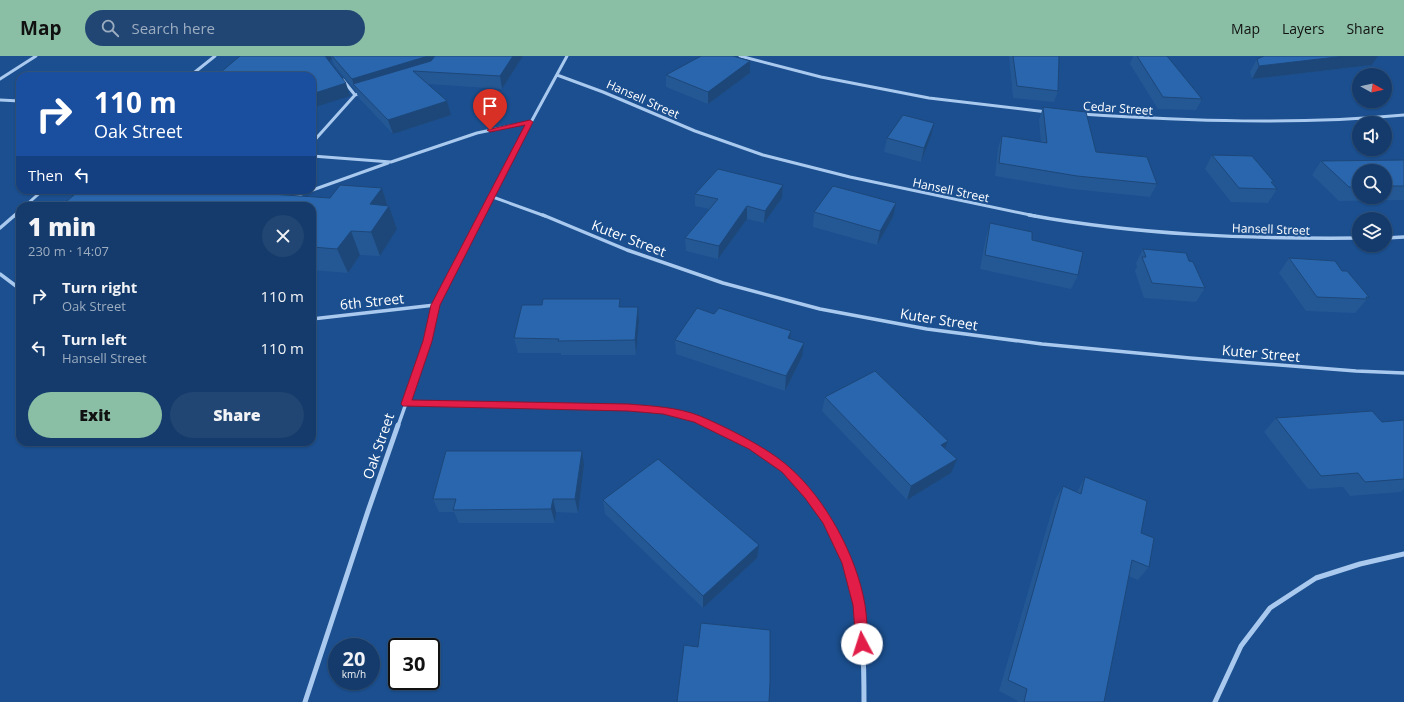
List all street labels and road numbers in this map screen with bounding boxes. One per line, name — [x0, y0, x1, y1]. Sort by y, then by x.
street label: Hansell Street — [604, 75, 682, 123]
street label: Cedar Street — [1083, 97, 1153, 119]
street label: Hansell Street — [911, 174, 991, 206]
street label: Kuter Street — [589, 215, 669, 261]
street label: Hansell Street — [1232, 219, 1310, 239]
street label: 6th Street — [339, 288, 405, 314]
street label: Kuter Street — [899, 303, 979, 335]
street label: Kuter Street — [1221, 340, 1301, 366]
street label: Oak Street — [358, 410, 398, 482]

